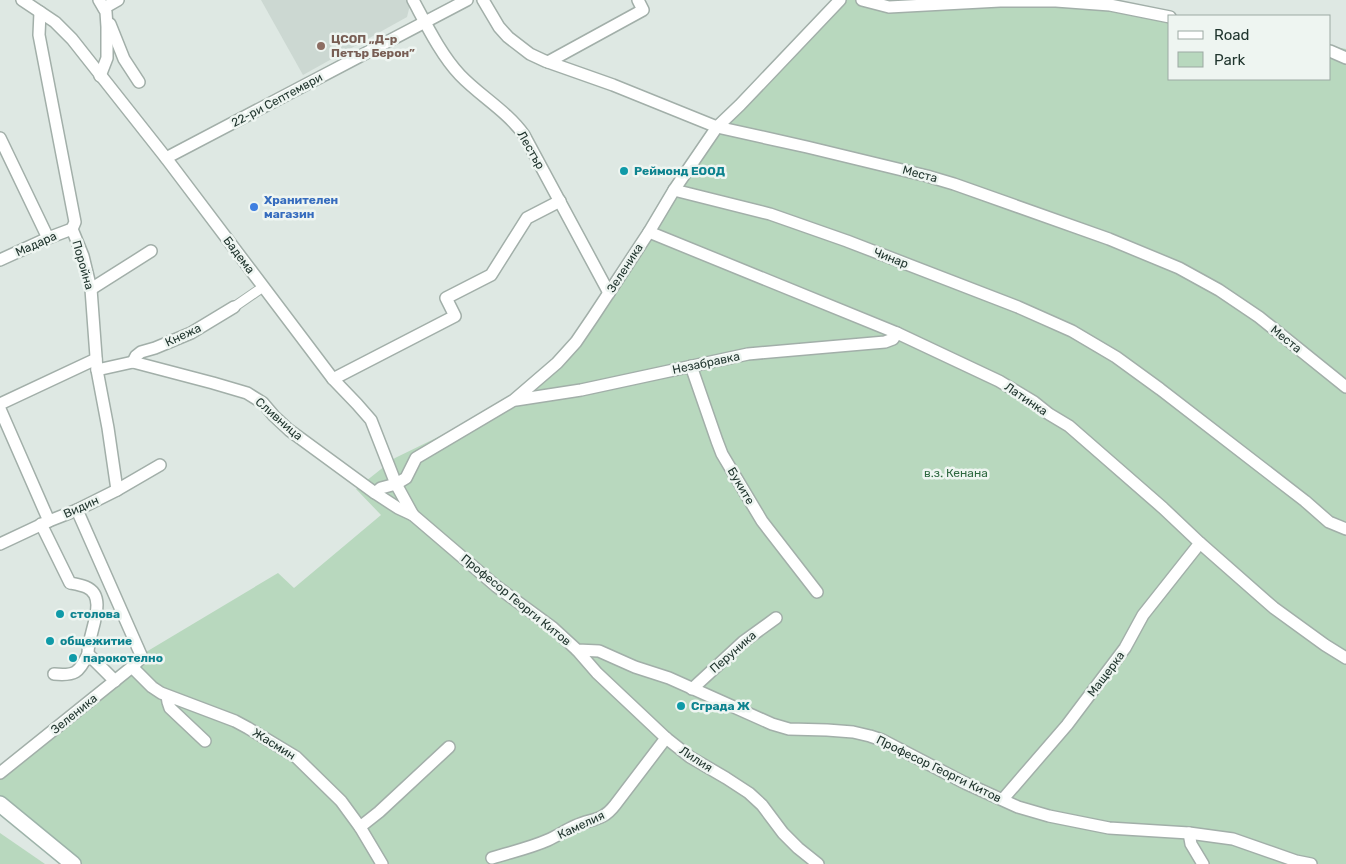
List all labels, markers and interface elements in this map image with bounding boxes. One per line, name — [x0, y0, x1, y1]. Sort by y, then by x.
legend — [1168, 15, 1331, 80]
text: Road — [1214, 26, 1250, 44]
place label: ЦСОП „Д-р Петър Берон” — [331, 32, 415, 60]
marker: ЦСОП „Д-р Петър Берон” — [315, 40, 327, 52]
text: Park — [1214, 51, 1245, 69]
street label: 22-ри Септември — [229, 70, 325, 130]
street label: Лестър — [514, 128, 548, 172]
street label: Места — [901, 163, 939, 185]
place label: Реймонд ЕООД — [634, 164, 725, 178]
marker: Реймонд ЕООД — [618, 165, 630, 177]
place label: Хранителен магазин — [264, 193, 338, 221]
marker: Хранителен магазин — [248, 201, 260, 213]
street label: Мадара — [13, 229, 59, 259]
street label: Бадема — [220, 234, 258, 276]
street label: Поройна — [69, 239, 97, 291]
street label: Зеленика — [604, 241, 646, 295]
street label: Чинар — [872, 245, 910, 271]
street label: Кнежа — [163, 321, 203, 349]
street label: Места — [1268, 322, 1304, 356]
street label: Незабравка — [671, 349, 741, 377]
street label: Латинка — [1002, 380, 1050, 418]
street label: Сливница — [253, 395, 305, 443]
street label: Буките — [725, 465, 757, 507]
park label: в.з. Кенана — [924, 466, 988, 480]
street label: Видин — [61, 493, 101, 521]
street label: Професор Георги Китов — [458, 551, 574, 649]
place label: столова — [70, 607, 120, 621]
marker: столова — [54, 608, 66, 620]
street label: Перуника — [707, 628, 759, 676]
place label: общежитие — [60, 634, 132, 648]
marker: общежитие — [44, 635, 56, 647]
street label: Мащерка — [1085, 649, 1127, 699]
place label: парокотелно — [83, 651, 163, 665]
marker: парокотелно — [67, 652, 79, 664]
street label: Зеленика — [48, 691, 100, 737]
place label: Сграда Ж — [691, 699, 750, 713]
marker: Сграда Ж — [675, 700, 687, 712]
street label: Жасмин — [250, 725, 298, 763]
street label: Професор Георги Китов — [874, 733, 1004, 805]
street label: Лилия — [677, 743, 715, 775]
street label: Камелия — [555, 808, 607, 842]

